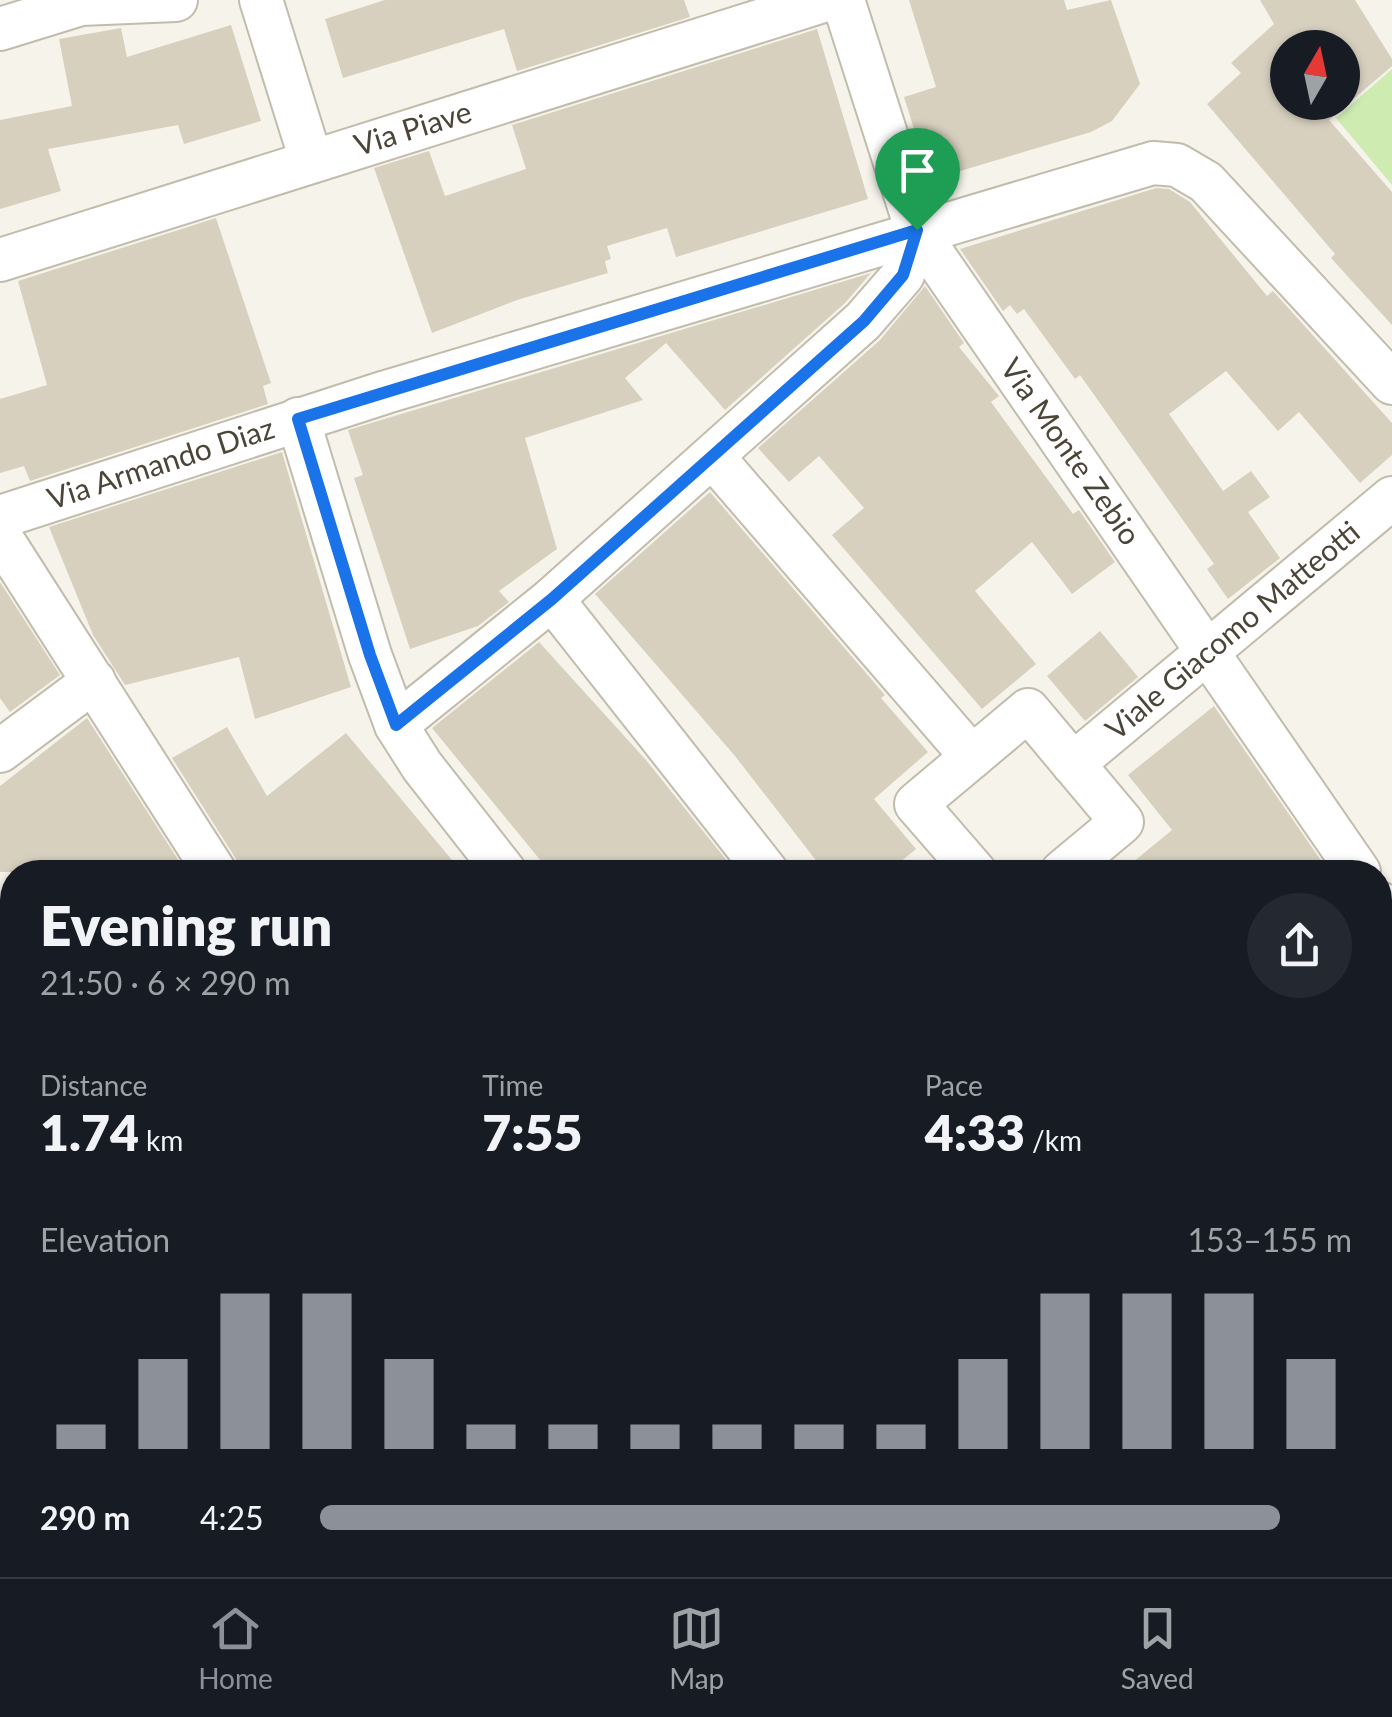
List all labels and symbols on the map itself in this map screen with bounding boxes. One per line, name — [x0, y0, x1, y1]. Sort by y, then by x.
north arrow — [1270, 30, 1360, 120]
street label: Via Piave — [349, 92, 475, 162]
pin — [875, 128, 960, 231]
street label: Via Monte Zebio — [994, 351, 1149, 551]
street label: Via Armando Diaz — [42, 408, 278, 516]
street label: Viale Giacomo Matteotti — [1097, 513, 1366, 746]

